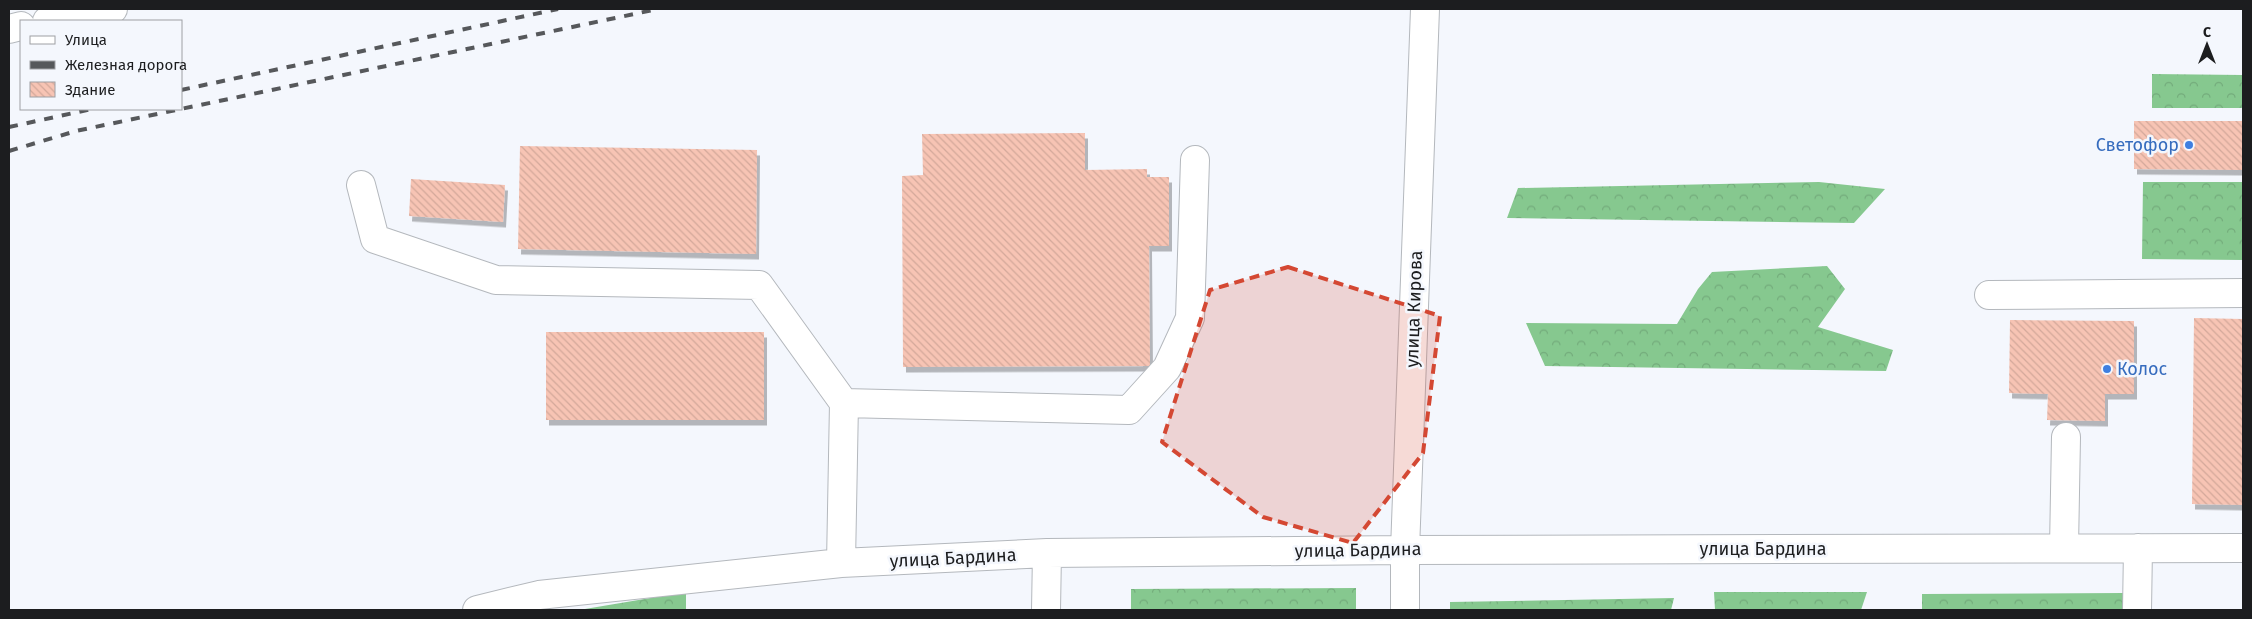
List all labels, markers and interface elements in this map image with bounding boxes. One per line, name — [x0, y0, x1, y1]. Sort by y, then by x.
legend — [20, 20, 182, 110]
north arrow — [2182, 20, 2232, 70]
text: С — [2203, 24, 2211, 41]
text: Улица — [65, 31, 107, 49]
text: Железная дорога — [65, 56, 187, 74]
text: Здание — [65, 81, 115, 99]
place label: Светофор — [2096, 134, 2179, 156]
marker: Светофор — [2183, 139, 2195, 151]
street label: улица Кирова — [1401, 250, 1427, 368]
place label: Колос — [2117, 358, 2168, 380]
marker: Колос — [2101, 363, 2113, 375]
street label: улица Бардина — [1294, 538, 1422, 562]
street label: улица Бардина — [1700, 538, 1826, 560]
street label: улица Бардина — [889, 544, 1017, 572]

